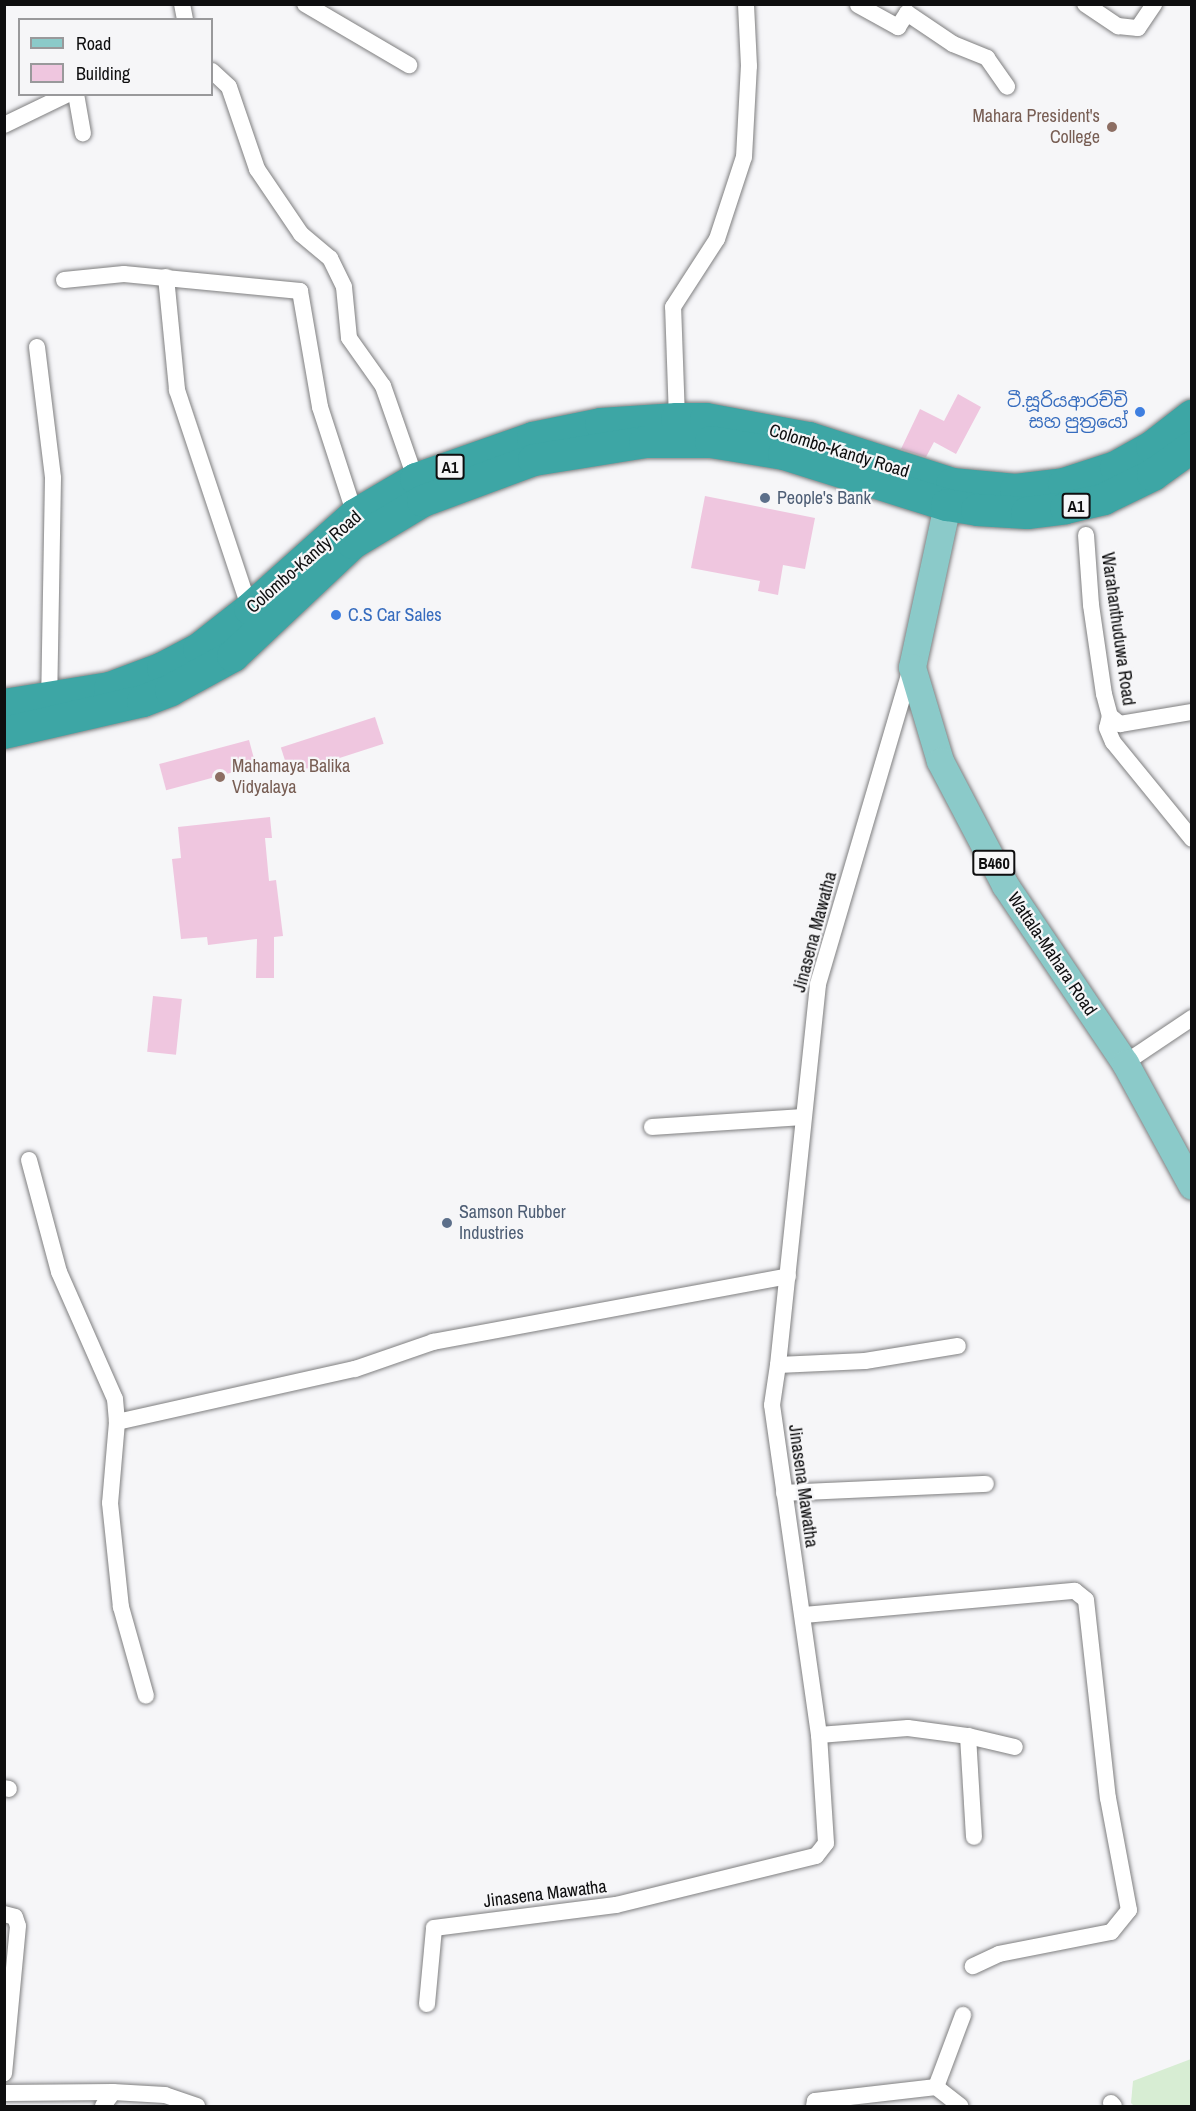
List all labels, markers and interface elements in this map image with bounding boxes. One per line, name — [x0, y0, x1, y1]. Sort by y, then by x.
legend — [18, 18, 213, 96]
text: Road — [76, 31, 111, 56]
text: Building — [76, 61, 130, 86]
place label: Mahara President's College — [972, 106, 1100, 148]
marker: Mahara President's College — [1105, 120, 1119, 134]
place label: ටී.සූරියආරච්චි සහ පුත්‍රයෝ — [1007, 391, 1128, 434]
marker: ටී.සූරියආරච්චි සහ පුත්‍රයෝ — [1133, 405, 1147, 419]
street label: Colombo-Kandy Road — [766, 419, 912, 483]
road number: A1 — [435, 454, 465, 480]
place label: People's Bank — [777, 487, 871, 509]
marker: People's Bank — [758, 491, 772, 505]
road number: A1 — [1061, 493, 1091, 519]
street label: Colombo-Kandy Road — [242, 506, 366, 618]
street label: Warahanthuduwa Road — [1097, 551, 1139, 707]
place label: C.S Car Sales — [348, 604, 442, 626]
marker: C.S Car Sales — [329, 608, 343, 622]
place label: Mahamaya Balika Vidyalaya — [232, 756, 350, 798]
marker: Mahamaya Balika Vidyalaya — [213, 770, 227, 784]
road number: B460 — [972, 850, 1016, 876]
street label: Jinasena Mawatha — [789, 869, 841, 995]
street label: Wattala-Mahara Road — [1003, 888, 1101, 1020]
place label: Samson Rubber Industries — [459, 1202, 566, 1244]
marker: Samson Rubber Industries — [440, 1216, 454, 1230]
street label: Jinasena Mawatha — [784, 1423, 822, 1549]
street label: Jinasena Mawatha — [482, 1876, 608, 1912]

